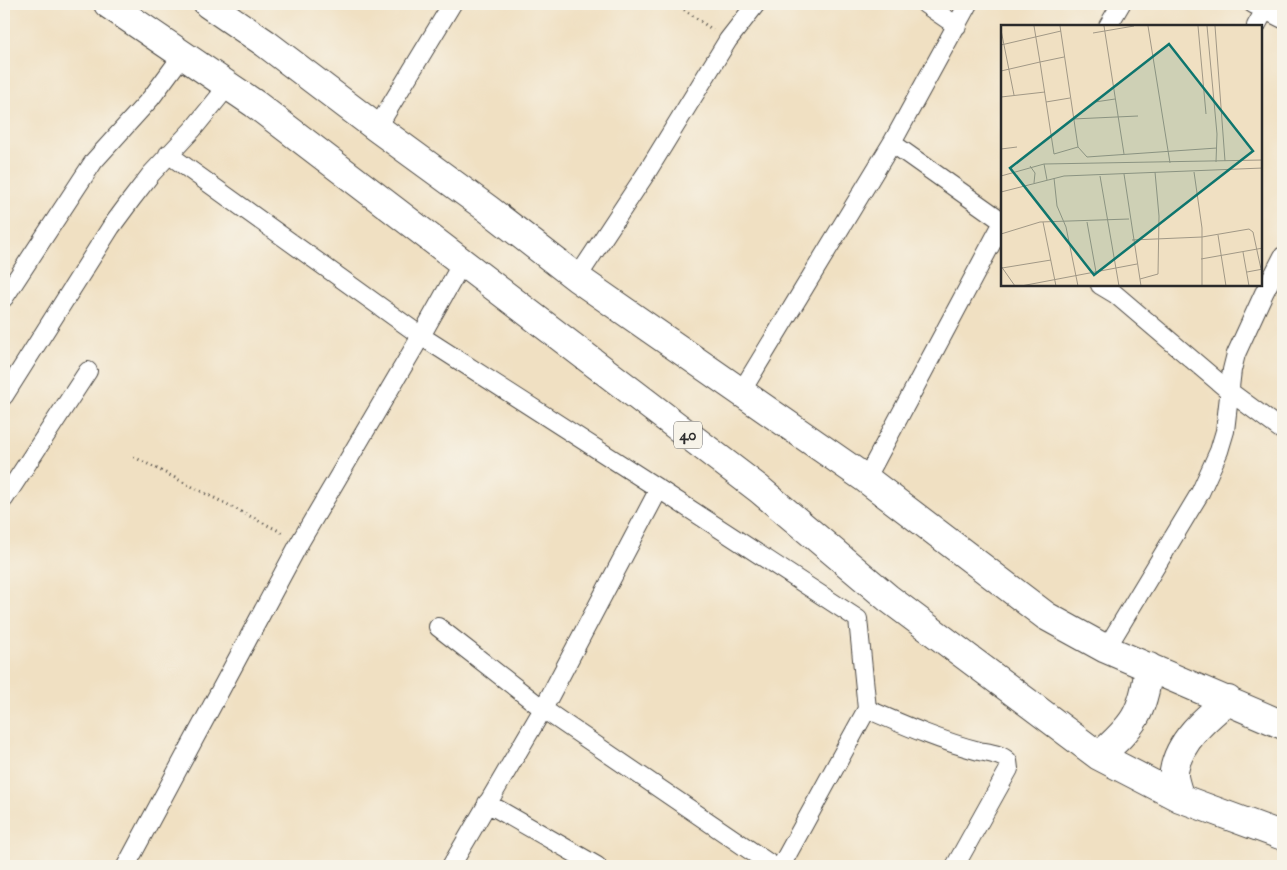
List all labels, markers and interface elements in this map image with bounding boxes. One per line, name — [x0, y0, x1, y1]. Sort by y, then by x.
inset map — [1001, 25, 1262, 286]
road number: 40 — [674, 422, 702, 448]

